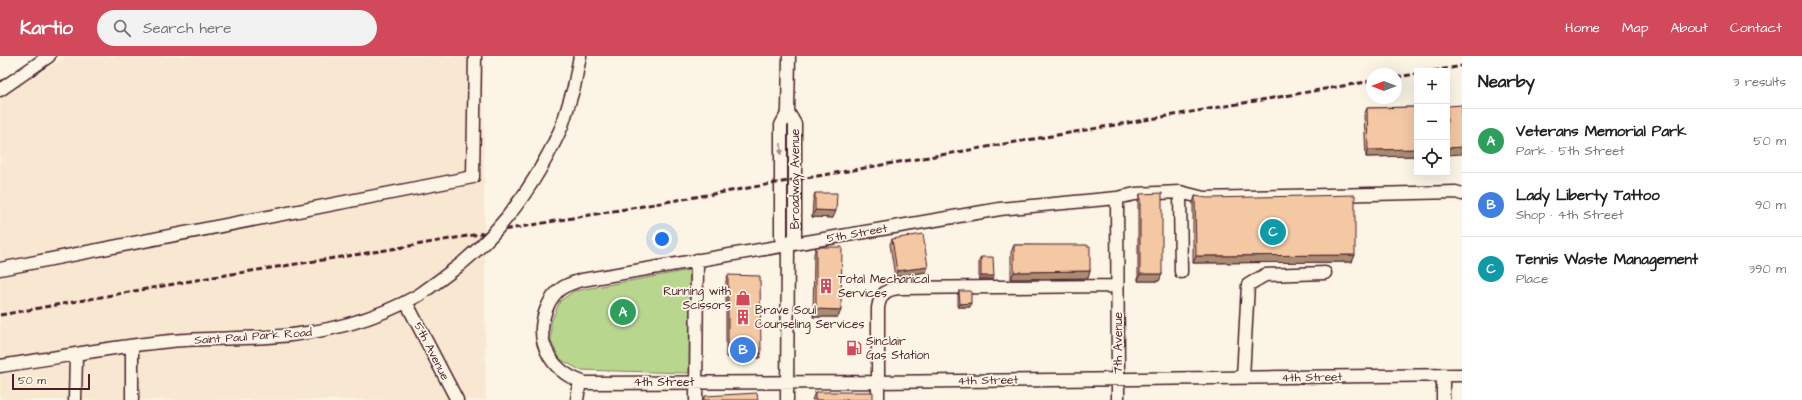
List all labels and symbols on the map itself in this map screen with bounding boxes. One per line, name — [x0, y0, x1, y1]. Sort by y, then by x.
north arrow — [1366, 68, 1402, 104]
street label: Broadway Avenue — [787, 128, 805, 229]
one-way arrow — [778, 143, 784, 156]
pin: C — [1260, 217, 1286, 247]
street label: 5th Street — [826, 220, 889, 247]
your location — [652, 229, 672, 249]
place label: Total Mechanical Services — [838, 271, 929, 302]
building icon: Total Mechanical Services — [817, 277, 835, 295]
place label: Running with Scissors — [663, 283, 731, 314]
shop icon: Running with Scissors — [734, 289, 752, 307]
pin: A — [610, 297, 636, 327]
place label: Brave Soul Counseling Services — [755, 302, 865, 334]
building icon: Brave Soul Counseling Services — [734, 308, 752, 326]
street label: 7th Avenue — [1110, 312, 1127, 374]
street label: 5th Avenue — [410, 319, 454, 384]
street label: Saint Paul Park Road — [194, 324, 312, 349]
place label: Sinclair Gas Station — [866, 333, 929, 364]
pin: B — [730, 335, 756, 365]
fuel station icon: Sinclair Gas Station — [845, 339, 863, 357]
street label: 4th Street — [1281, 368, 1343, 387]
street label: 4th Street — [957, 371, 1019, 390]
scale bar — [12, 372, 90, 391]
street label: 4th Street — [634, 374, 695, 391]

